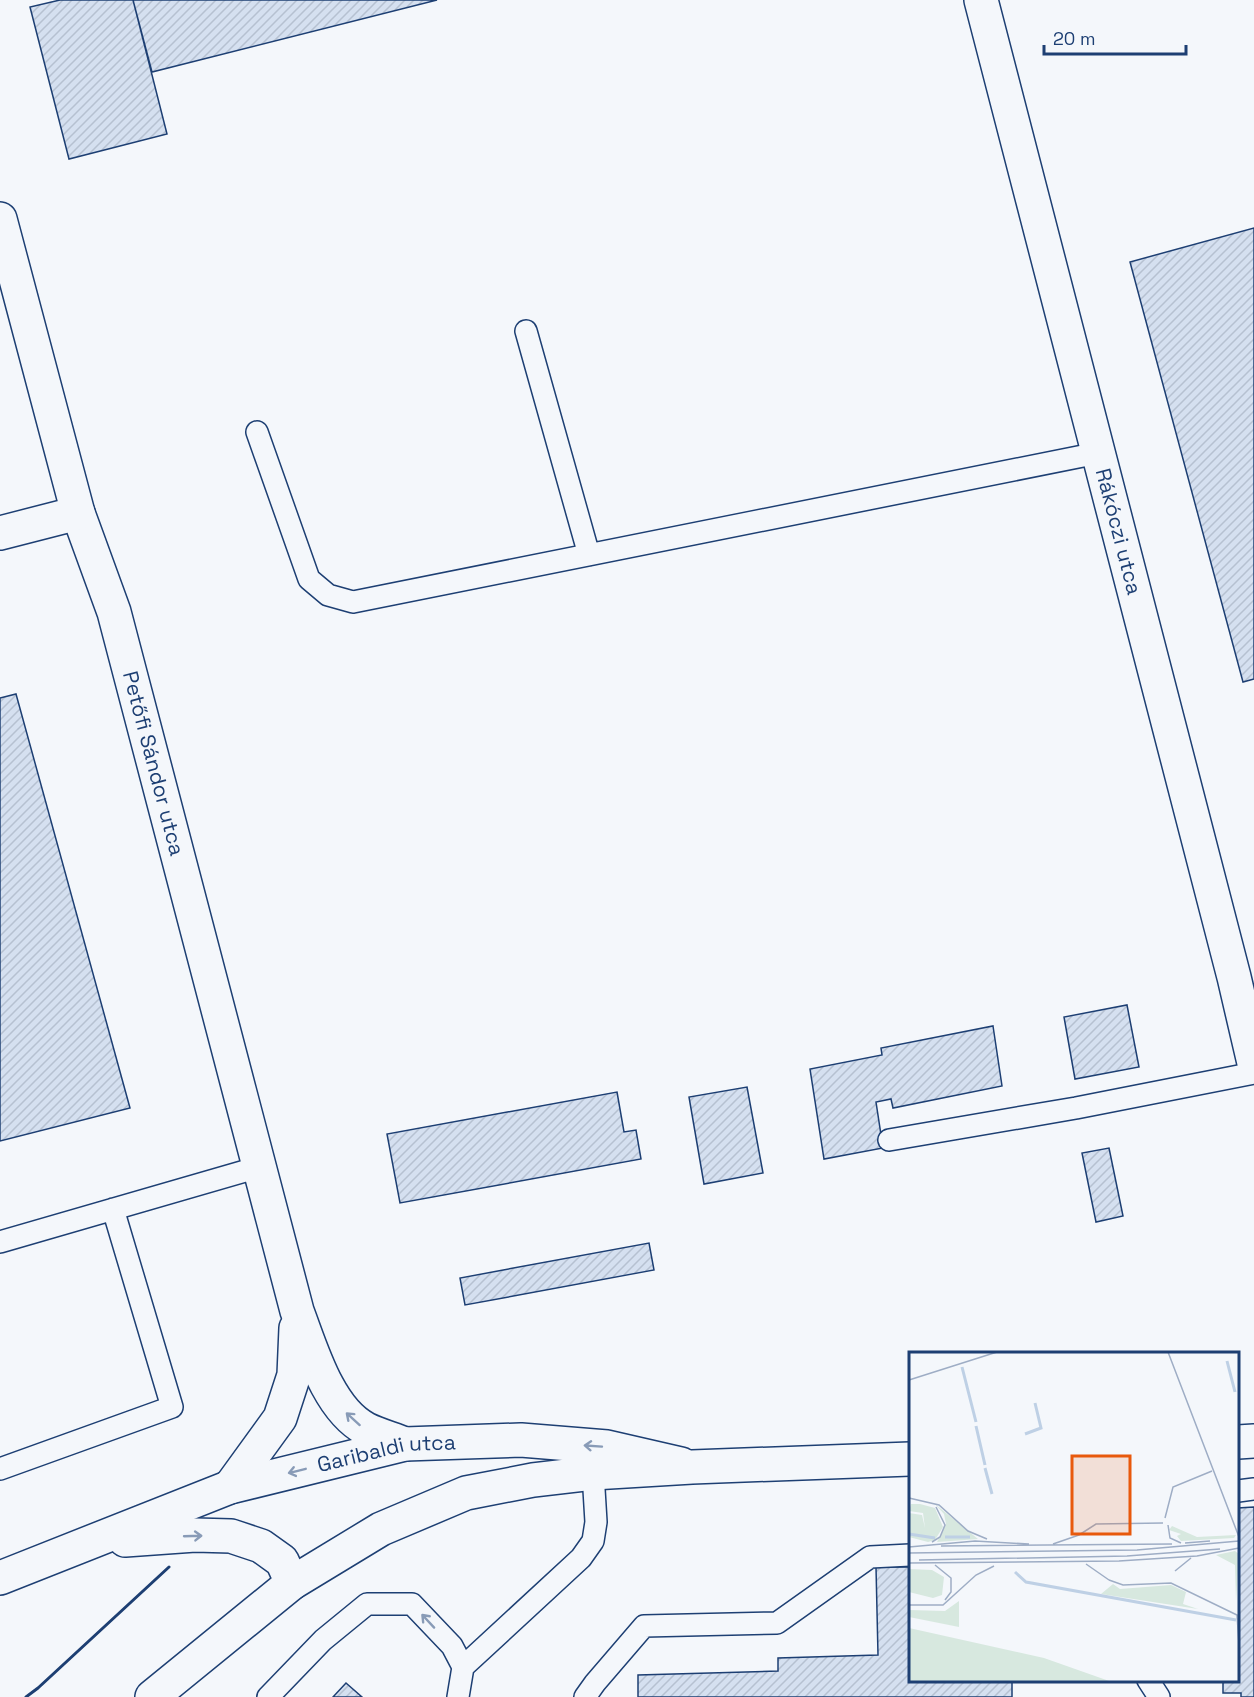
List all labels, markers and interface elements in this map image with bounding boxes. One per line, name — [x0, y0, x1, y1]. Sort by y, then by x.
scale bar — [1044, 18, 1186, 56]
text: 20 m — [1053, 27, 1096, 50]
street label: Rákóczi utca — [1090, 465, 1148, 597]
street label: Petőfi Sándor utca — [117, 668, 191, 859]
inset map — [909, 1352, 1239, 1682]
one-way arrow — [346, 1412, 361, 1426]
street label: Garibaldi utca — [314, 1428, 456, 1478]
one-way arrow — [584, 1440, 604, 1451]
one-way arrow — [288, 1465, 307, 1477]
one-way arrow — [183, 1530, 203, 1541]
one-way arrow — [420, 1613, 435, 1628]

